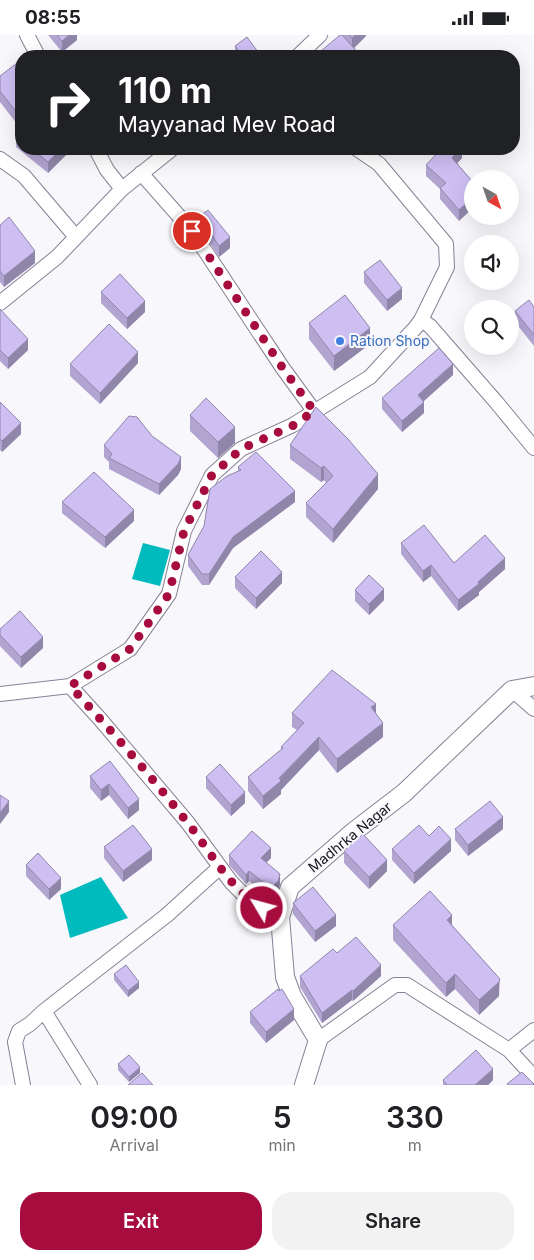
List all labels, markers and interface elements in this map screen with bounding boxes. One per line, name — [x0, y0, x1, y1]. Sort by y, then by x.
text: 08:55 — [25, 6, 81, 29]
text: 110 m — [118, 69, 212, 111]
icon: right — [35, 70, 100, 135]
text: Mayyanad Mev Road — [118, 111, 336, 137]
north arrow — [464, 170, 519, 225]
map controls — [464, 170, 519, 355]
pin — [171, 210, 213, 252]
icon: arrive — [178, 217, 206, 245]
button: sound — [464, 235, 519, 290]
button: search — [464, 300, 519, 355]
place label: Ration Shop — [350, 332, 430, 349]
marker: Ration Shop — [334, 335, 346, 347]
street label: Madhrka Nagar — [305, 798, 395, 875]
position arrow — [235, 881, 287, 933]
text: 09:00 — [90, 1099, 178, 1135]
text: 5 — [273, 1099, 292, 1135]
text: 330 — [386, 1099, 444, 1135]
text: Arrival — [110, 1135, 159, 1155]
text: min — [268, 1135, 296, 1155]
text: m — [408, 1135, 422, 1155]
button: Exit — [20, 1192, 262, 1250]
button: Share — [272, 1192, 514, 1250]

